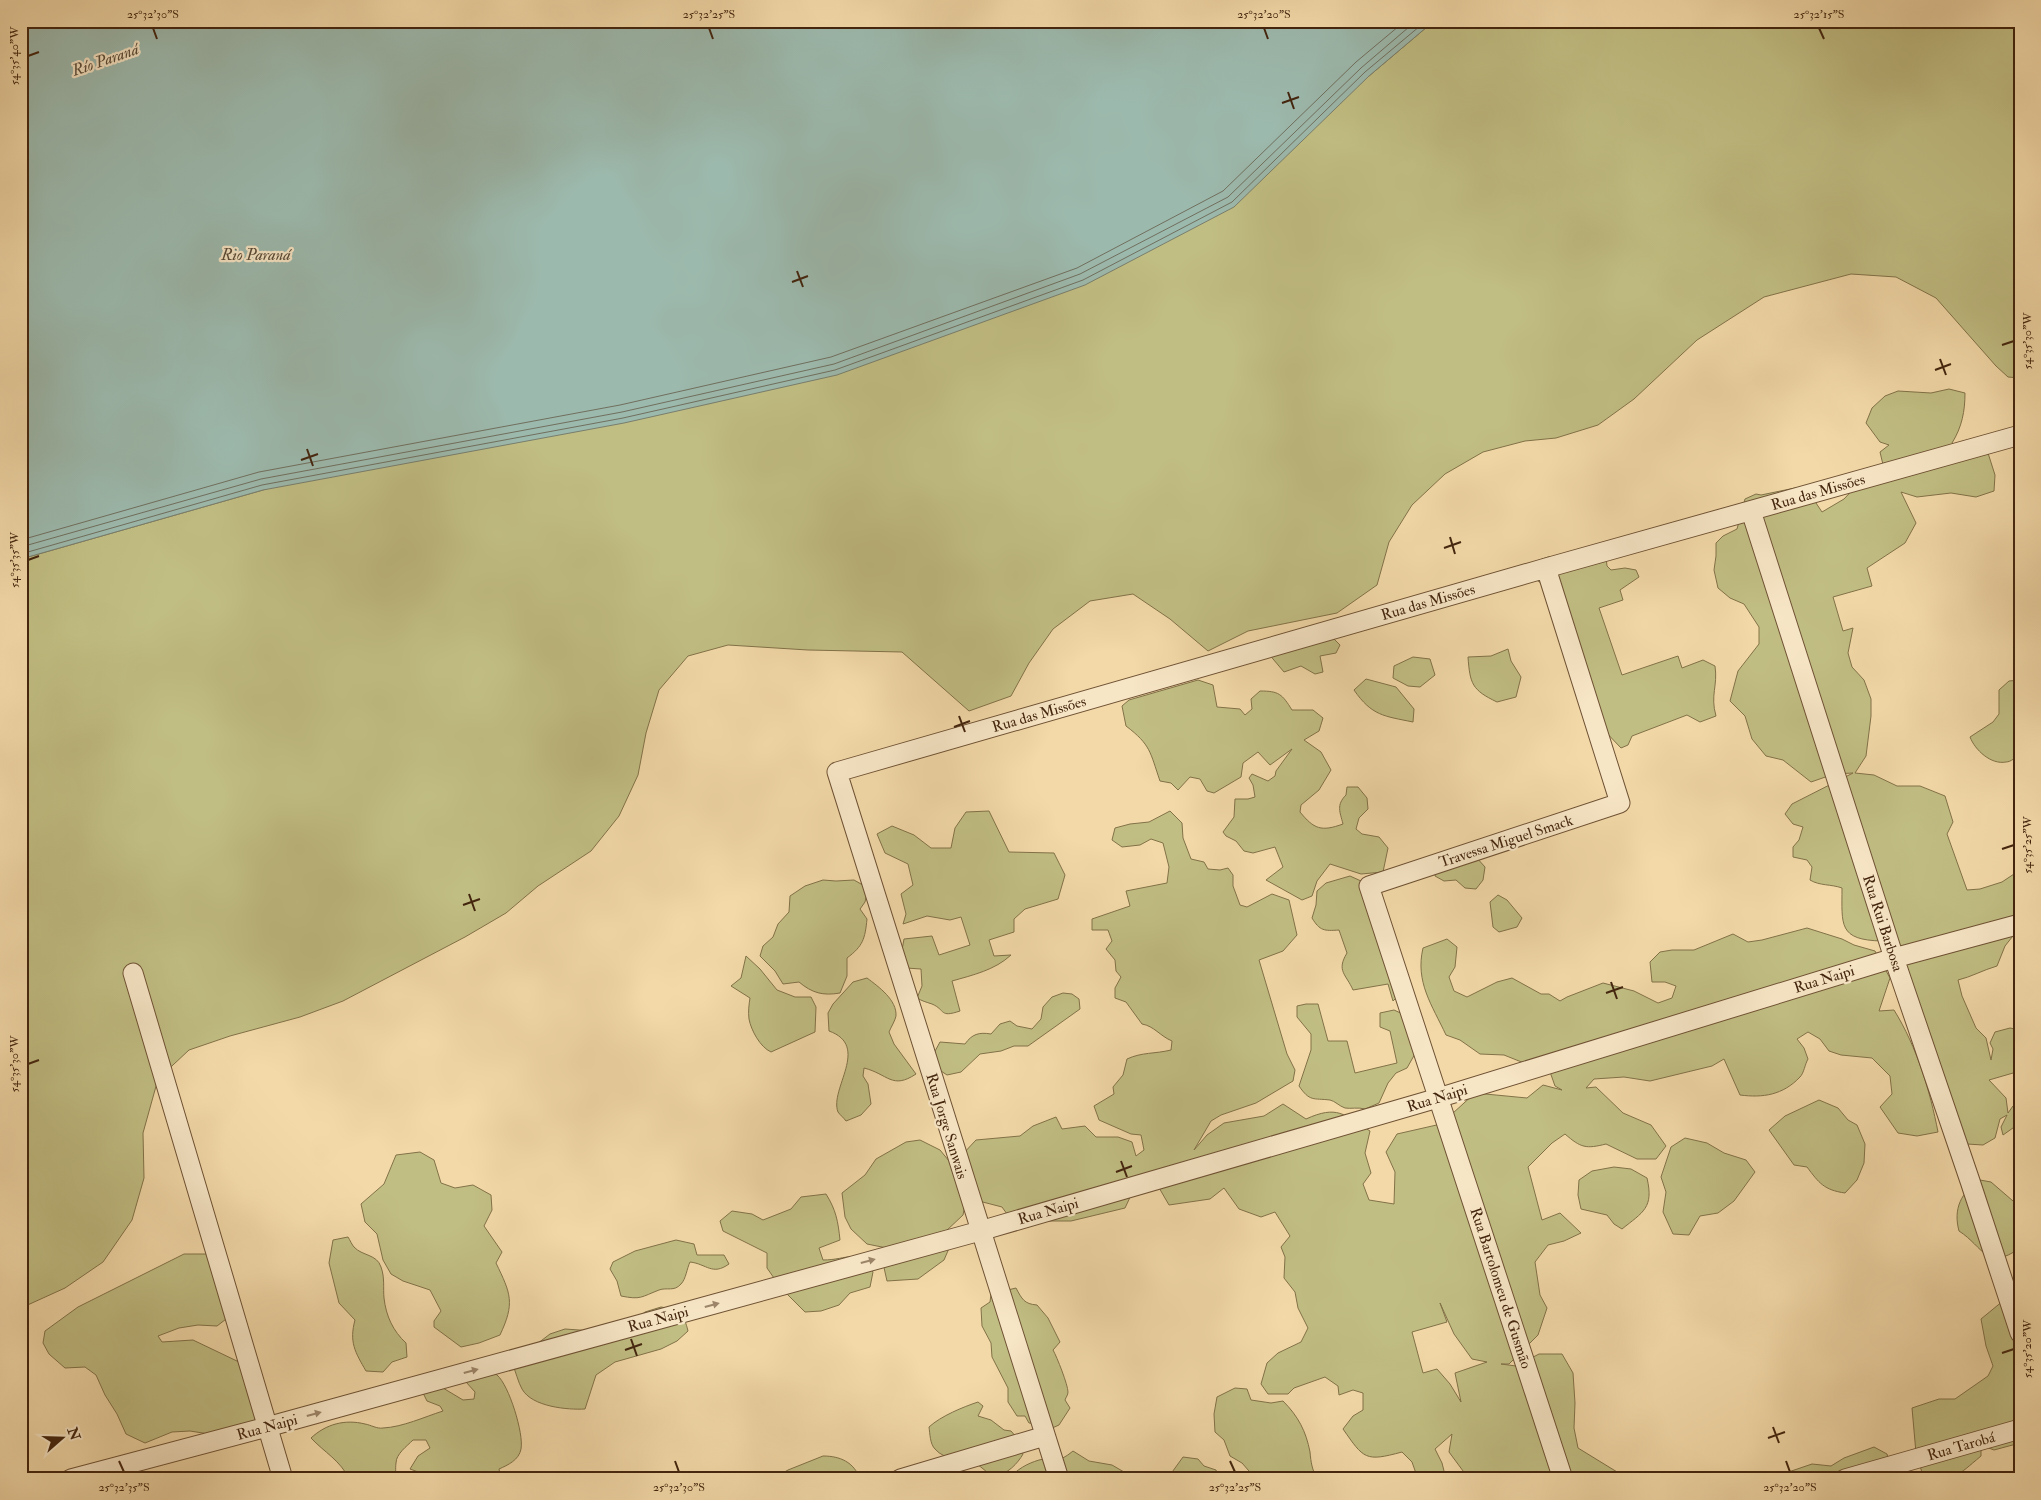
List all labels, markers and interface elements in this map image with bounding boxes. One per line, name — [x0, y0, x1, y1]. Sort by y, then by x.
text: 25°32'30"S — [127, 7, 179, 22]
text: 25°32'25"S — [683, 7, 735, 22]
text: 25°32'20"S — [1237, 7, 1291, 22]
text: 25°32'15"S — [1794, 7, 1844, 22]
text: 54°35'40"W — [7, 26, 22, 85]
water label: Río Paraná — [68, 39, 143, 81]
water label: Rio Paraná — [220, 245, 292, 265]
text: 54°35'30"W — [2020, 312, 2035, 369]
street label: Rua das Missões — [1769, 470, 1867, 515]
text: 54°35'35"W — [7, 531, 22, 588]
street label: Rua das Missões — [1379, 580, 1477, 625]
street label: Rua das Missões — [990, 692, 1088, 737]
street label: Travessa Miguel Smack — [1437, 811, 1576, 872]
text: 54°35'25"W — [2020, 816, 2035, 874]
street label: Rua Rui Barbosa — [1858, 872, 1907, 975]
street label: Rua Naipi — [1792, 961, 1857, 999]
text: 54°35'30"W — [7, 1035, 22, 1092]
street label: Rua Jorge Sanwais — [920, 1071, 972, 1182]
street label: Rua Naipi — [1405, 1080, 1470, 1118]
street label: Rua Naipi — [1016, 1194, 1081, 1230]
street label: Rua Bartolomeu de Gusmão — [1465, 1205, 1536, 1371]
one-way arrow — [861, 1257, 876, 1265]
one-way arrow — [704, 1300, 719, 1308]
street label: Rua Naipi — [626, 1302, 691, 1338]
text: 54°35'20"W — [2020, 1319, 2035, 1378]
one-way arrow — [463, 1367, 478, 1375]
street label: Rua Naipi — [235, 1410, 300, 1446]
one-way arrow — [307, 1410, 322, 1418]
north arrow — [38, 1412, 88, 1462]
text: N — [63, 1424, 84, 1443]
street label: Rua Tarobá — [1925, 1428, 1998, 1465]
text: 25°32'35"S — [98, 1480, 150, 1495]
text: 25°32'30"S — [653, 1480, 705, 1495]
text: 25°32'25"S — [1209, 1480, 1261, 1495]
text: 25°32'20"S — [1763, 1480, 1817, 1495]

